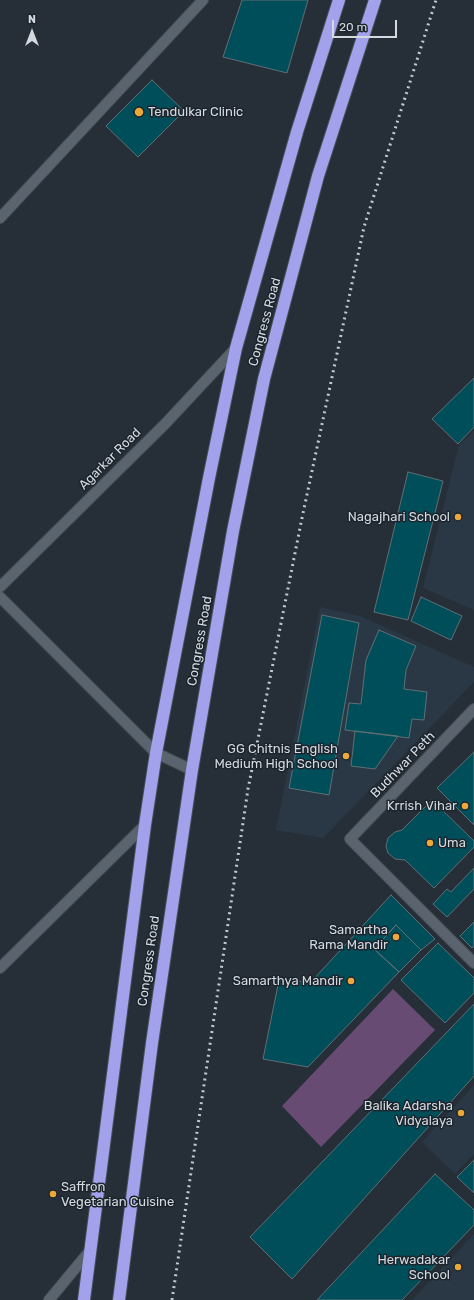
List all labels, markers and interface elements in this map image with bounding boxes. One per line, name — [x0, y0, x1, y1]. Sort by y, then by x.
north arrow — [12, 12, 52, 52]
scale bar — [334, 12, 399, 38]
text: N — [28, 13, 36, 26]
text: 20 m — [339, 20, 367, 34]
place label: Tendulkar Clinic — [148, 104, 243, 120]
marker: Tendulkar Clinic — [133, 106, 145, 118]
street label: Congress Road — [246, 276, 284, 368]
street label: Agarkar Road — [76, 425, 144, 493]
place label: Nagajhari School — [348, 509, 450, 525]
marker: Nagajhari School — [453, 512, 463, 522]
street label: Congress Road — [184, 595, 216, 687]
street label: Budhwar Peth — [367, 729, 439, 801]
place label: GG Chitnis English Medium High School — [214, 741, 338, 772]
marker: GG Chitnis English Medium High School — [341, 751, 351, 761]
place label: Krrish Vihar — [387, 798, 457, 814]
marker: Krrish Vihar — [460, 801, 470, 811]
place label: Uma — [438, 835, 466, 851]
marker: Uma — [425, 838, 435, 848]
street label: Congress Road — [135, 915, 163, 1007]
place label: Samartha Rama Mandir — [309, 922, 388, 953]
marker: Samartha Rama Mandir — [391, 932, 401, 942]
place label: Samarthya Mandir — [233, 973, 343, 989]
marker: Samarthya Mandir — [346, 976, 356, 986]
place label: Balika Adarsha Vidyalaya — [364, 1098, 453, 1129]
marker: Balika Adarsha Vidyalaya — [456, 1108, 466, 1118]
place label: Saffron Vegetarian Cuisine — [61, 1179, 174, 1210]
marker: Saffron Vegetarian Cuisine — [48, 1189, 58, 1199]
place label: Herwadakar School — [377, 1252, 450, 1283]
marker: Herwadakar School — [453, 1262, 463, 1272]

